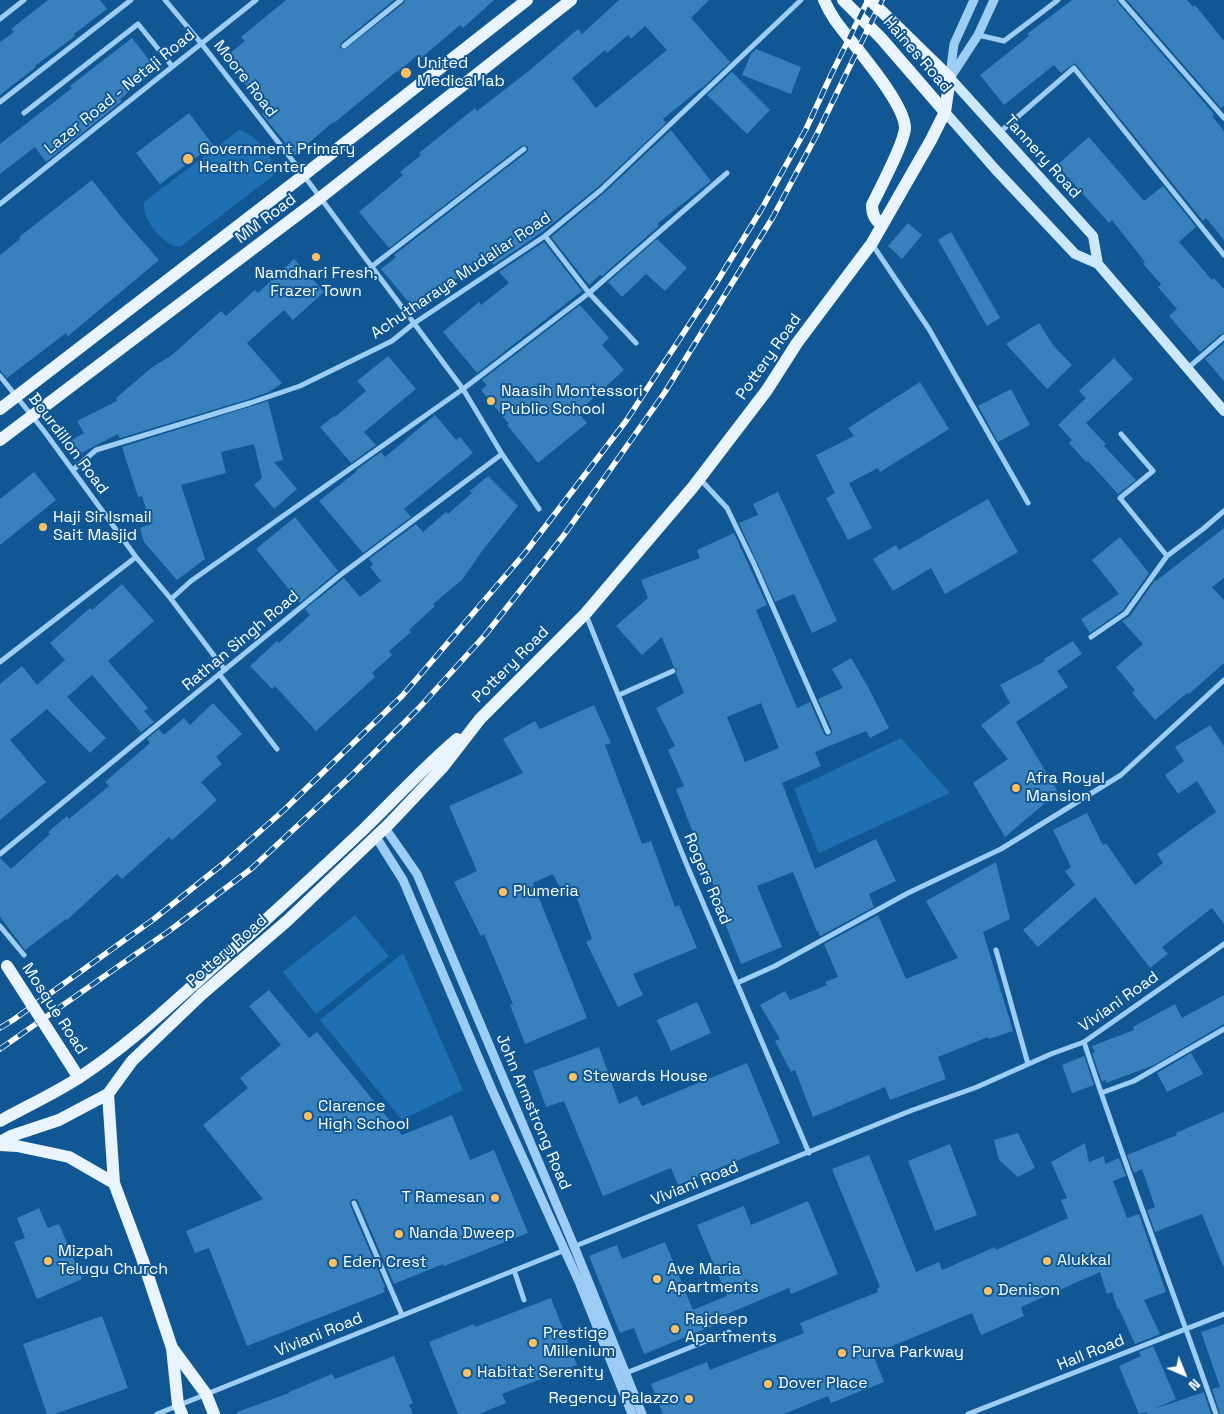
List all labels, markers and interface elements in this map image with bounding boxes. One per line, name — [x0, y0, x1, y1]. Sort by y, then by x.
street label: Haines Road — [879, 13, 955, 97]
street label: Lazer Road - Netaji Road — [41, 25, 199, 159]
street label: Moore Road — [209, 37, 281, 121]
place label: United Medical lab — [417, 54, 505, 92]
marker: United Medical lab — [399, 66, 413, 80]
street label: Tannery Road — [1000, 111, 1084, 203]
place label: Government Primary Health Center — [199, 140, 355, 178]
marker: Government Primary Health Center — [181, 152, 195, 166]
street label: MM Road — [232, 190, 300, 248]
street label: Achutharaya Mudaliar Road — [367, 209, 555, 343]
marker: Namdhari Fresh, Frazer Town — [310, 251, 322, 263]
place label: Namdhari Fresh, Frazer Town — [254, 264, 378, 302]
street label: Pottery Road — [732, 310, 806, 404]
place label: Naasih Montessori Public School — [501, 382, 643, 420]
street label: Bourdillon Road — [24, 390, 112, 498]
marker: Naasih Montessori Public School — [485, 395, 497, 407]
place label: Haji Sir Ismail Sait Masjid — [53, 508, 152, 546]
marker: Haji Sir Ismail Sait Masjid — [37, 521, 49, 533]
street label: Rathan Singh Road — [179, 587, 303, 695]
street label: Pottery Road — [469, 623, 553, 707]
place label: Afra Royal Mansion — [1026, 769, 1105, 807]
marker: Afra Royal Mansion — [1010, 782, 1022, 794]
street label: Rogers Road — [679, 830, 735, 928]
place label: Plumeria — [513, 882, 579, 902]
marker: Plumeria — [497, 886, 509, 898]
street label: Pottery Road — [183, 911, 271, 991]
street label: Mosque Road — [17, 960, 91, 1058]
street label: Viviani Road — [1076, 968, 1162, 1036]
street label: John Armstrong Road — [491, 1031, 575, 1193]
place label: Stewards House — [583, 1067, 708, 1087]
marker: Stewards House — [567, 1071, 579, 1083]
place label: Clarence High School — [318, 1097, 409, 1135]
marker: Clarence High School — [302, 1110, 314, 1122]
street label: Viviani Road — [648, 1158, 742, 1210]
place label: T Ramesan — [402, 1188, 485, 1208]
marker: T Ramesan — [489, 1192, 501, 1204]
place label: Nanda Dweep — [409, 1224, 515, 1244]
marker: Nanda Dweep — [393, 1228, 405, 1240]
place label: Mizpah Telugu Church — [58, 1242, 168, 1280]
place label: Alukkal — [1057, 1251, 1111, 1271]
place label: Eden Crest — [343, 1253, 427, 1273]
marker: Mizpah Telugu Church — [42, 1255, 54, 1267]
marker: Alukkal — [1041, 1255, 1053, 1267]
marker: Eden Crest — [327, 1257, 339, 1269]
place label: Ave Maria Apartments — [667, 1260, 759, 1298]
marker: Ave Maria Apartments — [651, 1273, 663, 1285]
place label: Denison — [998, 1281, 1060, 1301]
marker: Denison — [982, 1285, 994, 1297]
street label: Viviani Road — [272, 1309, 366, 1361]
place label: Rajdeep Apartments — [685, 1310, 777, 1348]
marker: Rajdeep Apartments — [669, 1323, 681, 1335]
place label: Prestige Millenium — [543, 1324, 615, 1362]
street label: Hall Road — [1055, 1331, 1127, 1375]
marker: Prestige Millenium — [527, 1337, 539, 1349]
place label: Purva Parkway — [852, 1343, 964, 1363]
marker: Purva Parkway — [836, 1347, 848, 1359]
north arrow — [1159, 1349, 1209, 1399]
place label: Habitat Serenity — [477, 1363, 604, 1383]
marker: Habitat Serenity — [461, 1367, 473, 1379]
place label: Dover Place — [778, 1374, 868, 1394]
text: N — [1185, 1375, 1204, 1395]
marker: Dover Place — [762, 1378, 774, 1390]
place label: Regency Palazzo — [548, 1389, 679, 1409]
marker: Regency Palazzo — [683, 1393, 695, 1405]

